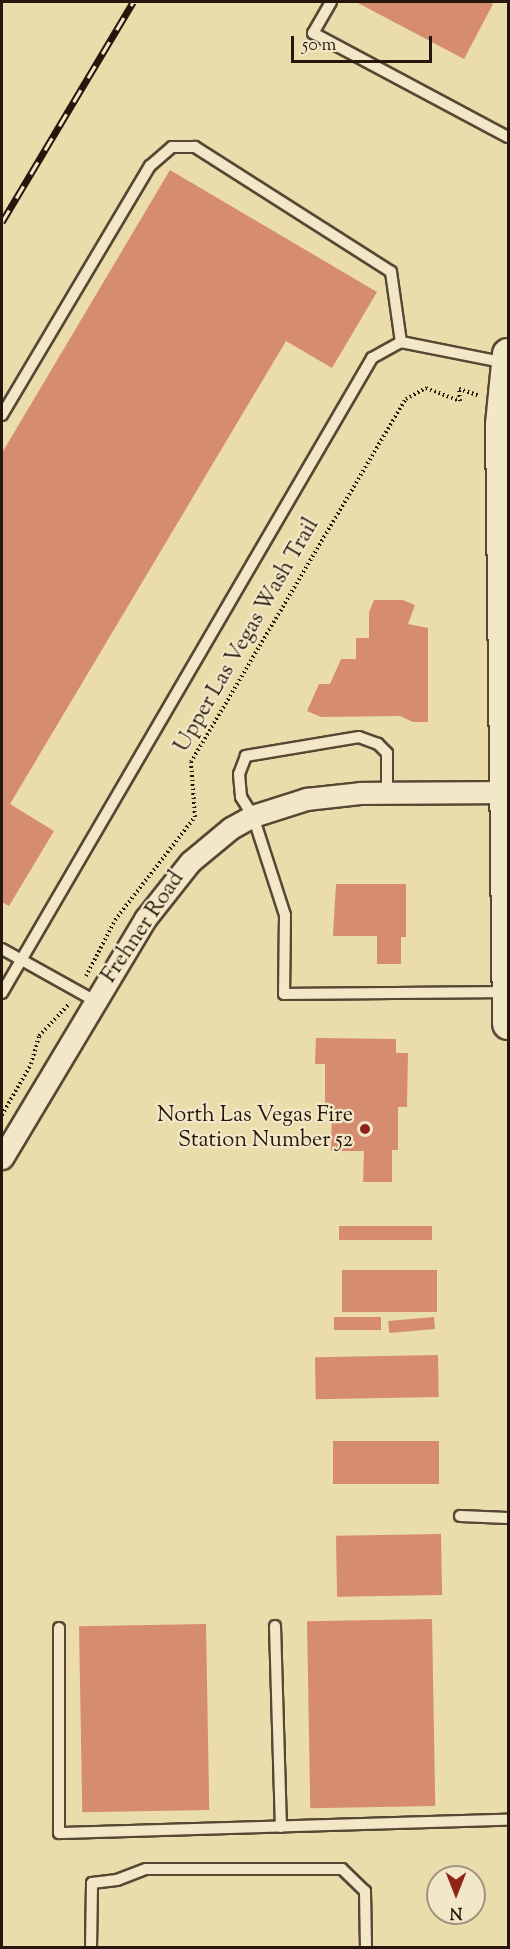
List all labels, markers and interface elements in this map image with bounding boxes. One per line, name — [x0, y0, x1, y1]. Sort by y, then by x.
scale bar — [294, 24, 435, 62]
text: 50 m — [302, 33, 336, 59]
street label: Upper Las Vegas Wash Trail — [170, 514, 326, 758]
street label: Frehner Road — [97, 867, 191, 989]
place label: North Las Vegas Fire Station Number 52 — [157, 1103, 353, 1154]
marker: North Las Vegas Fire Station Number 52 — [358, 1122, 372, 1136]
north arrow — [426, 1865, 486, 1925]
text: N — [450, 1900, 462, 1923]

